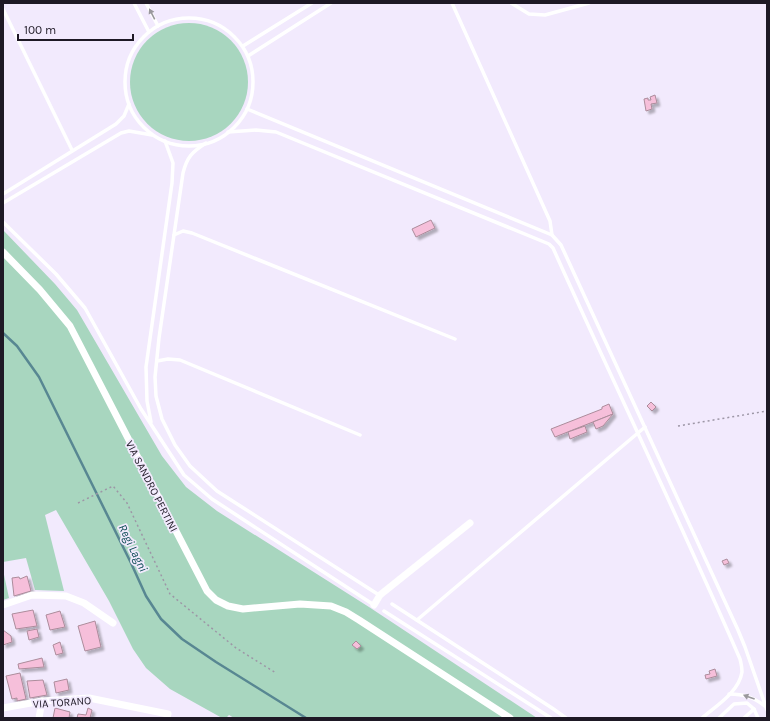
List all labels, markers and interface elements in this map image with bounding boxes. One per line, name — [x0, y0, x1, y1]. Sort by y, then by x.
one-way arrow — [149, 8, 155, 20]
scale bar — [18, 16, 133, 42]
text: 100 m — [24, 23, 56, 37]
street label: VIA SANDRO PERTINI — [123, 438, 180, 534]
water label: Regi Lagni — [116, 522, 150, 574]
street label: VIA TORANO — [32, 694, 92, 711]
one-way arrow — [742, 694, 754, 700]

